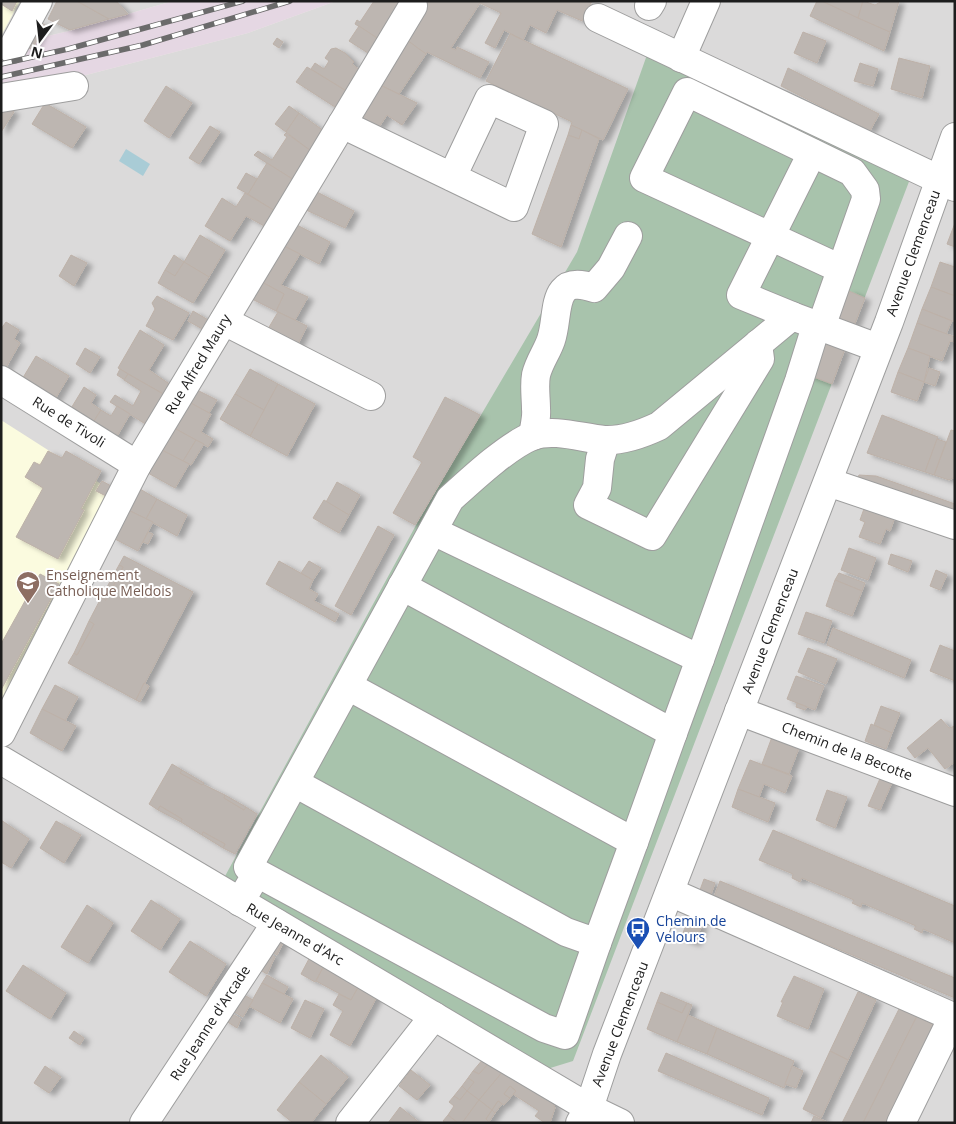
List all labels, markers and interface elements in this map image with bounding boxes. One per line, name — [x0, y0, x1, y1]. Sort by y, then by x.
north arrow — [15, 15, 65, 65]
text: N — [29, 42, 44, 64]
street label: Avenue Clemenceau — [881, 187, 944, 319]
street label: Rue Alfred Maury — [160, 309, 235, 417]
street label: Rue de Tivoli — [29, 392, 109, 451]
place label: Enseignement Catholique Meldois — [46, 565, 172, 600]
street label: Avenue Clemenceau — [737, 565, 802, 696]
school or university icon: Enseignement Catholique Meldois — [15, 570, 41, 604]
street label: Chemin de la Becotte — [779, 717, 916, 784]
street label: Rue Jeanne d'Arc — [243, 898, 348, 969]
place label: Chemin de Velours — [656, 911, 727, 946]
bus stop icon: Chemin de Velours — [625, 916, 651, 950]
street label: Avenue Clemenceau — [587, 958, 652, 1089]
street label: Rue Jeanne d'Arcade — [165, 961, 254, 1084]

